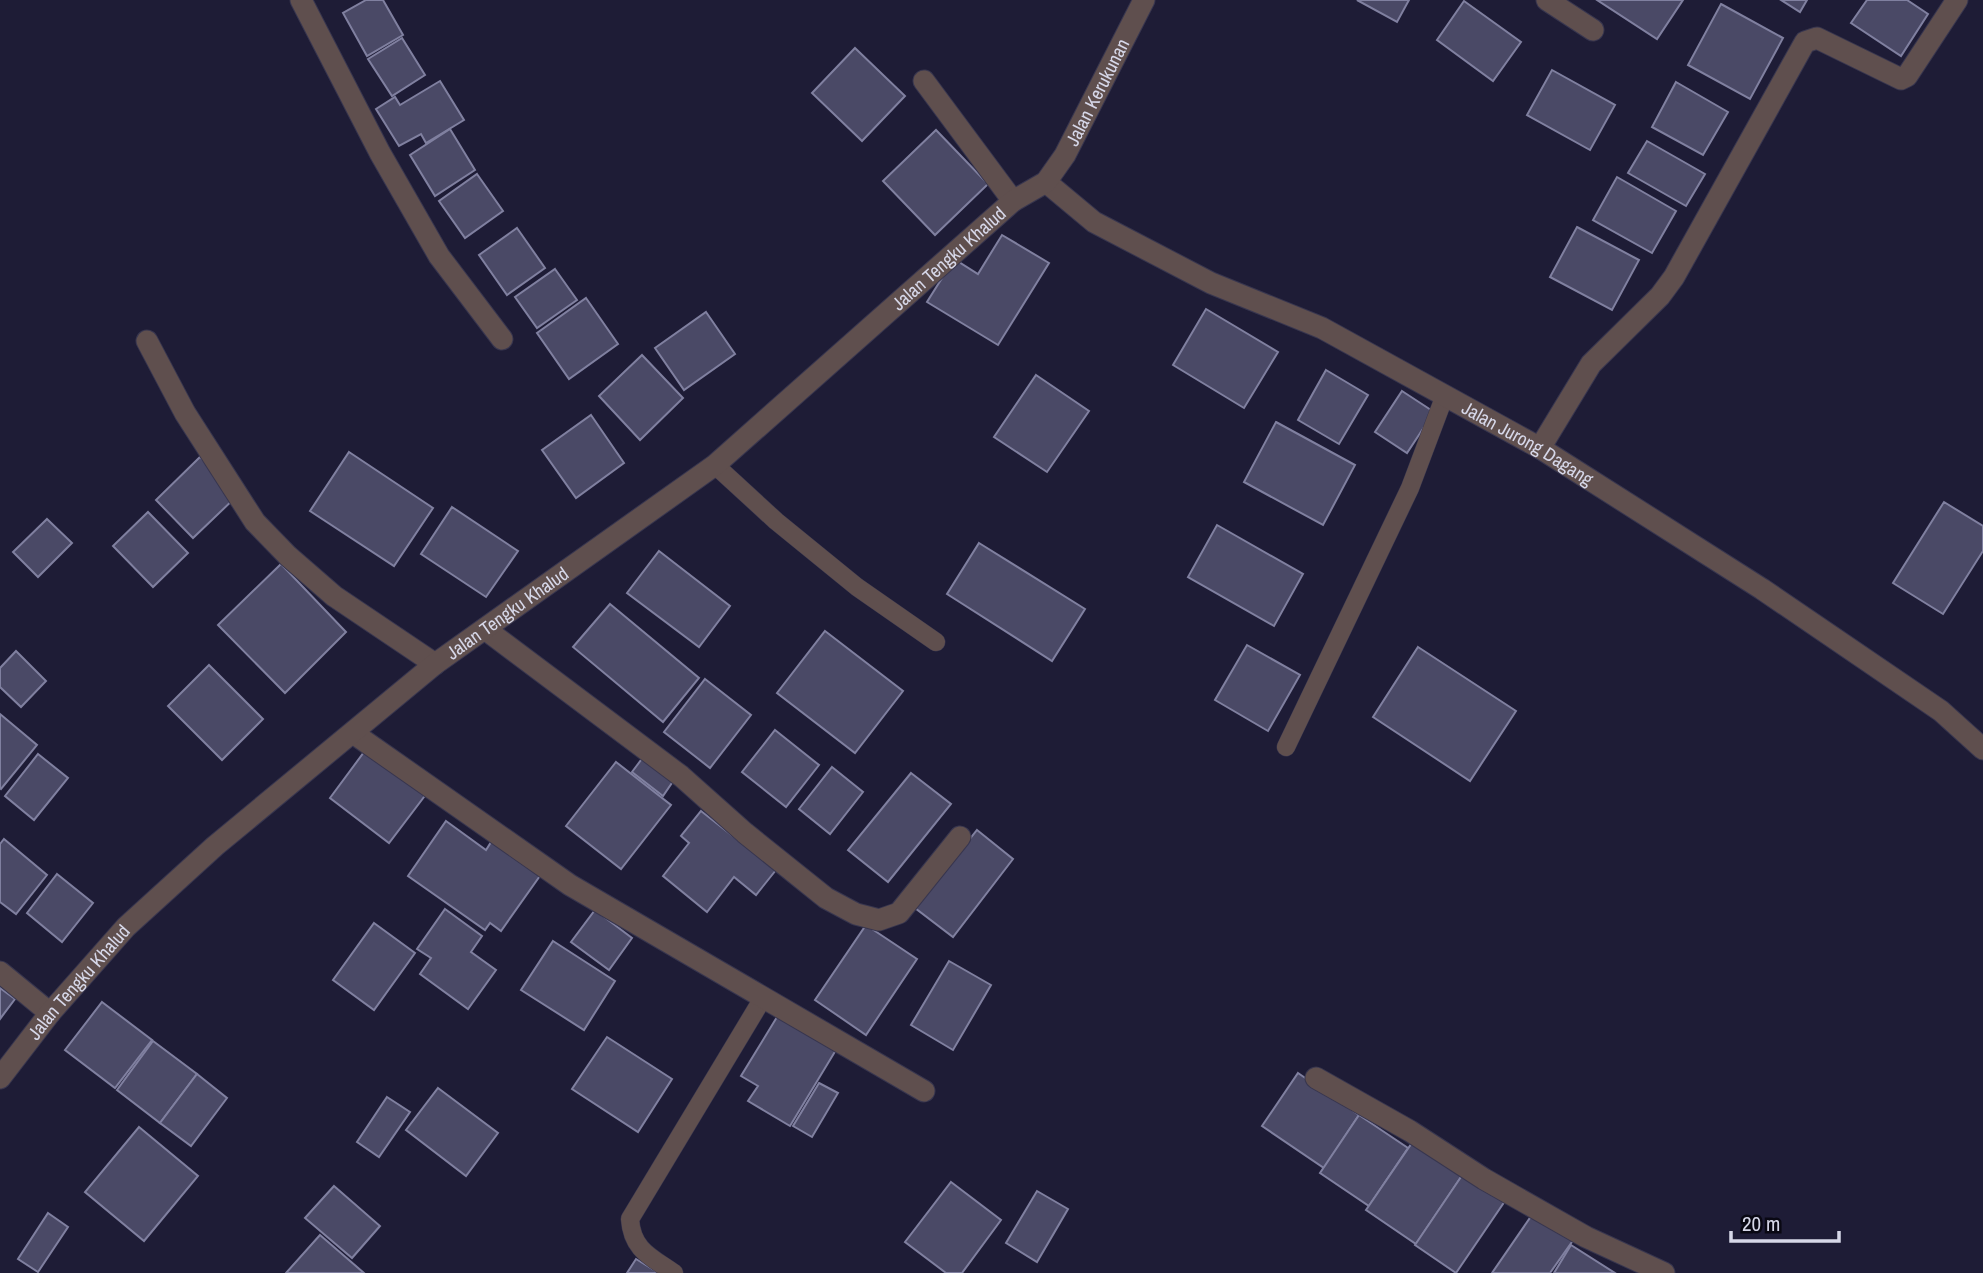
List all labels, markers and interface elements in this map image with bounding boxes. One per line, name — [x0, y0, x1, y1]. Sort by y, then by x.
street label: Jalan Kerukunan — [1059, 34, 1135, 150]
street label: Jalan Tengku Khalud — [886, 201, 1011, 316]
street label: Jalan Jurong Dagang — [1457, 395, 1599, 492]
street label: Jalan Tengku Khalud — [441, 560, 573, 665]
street label: Jalan Tengku Khalud — [21, 919, 135, 1045]
scale bar — [1731, 1200, 1840, 1244]
text: 20 m — [1742, 1209, 1780, 1238]

